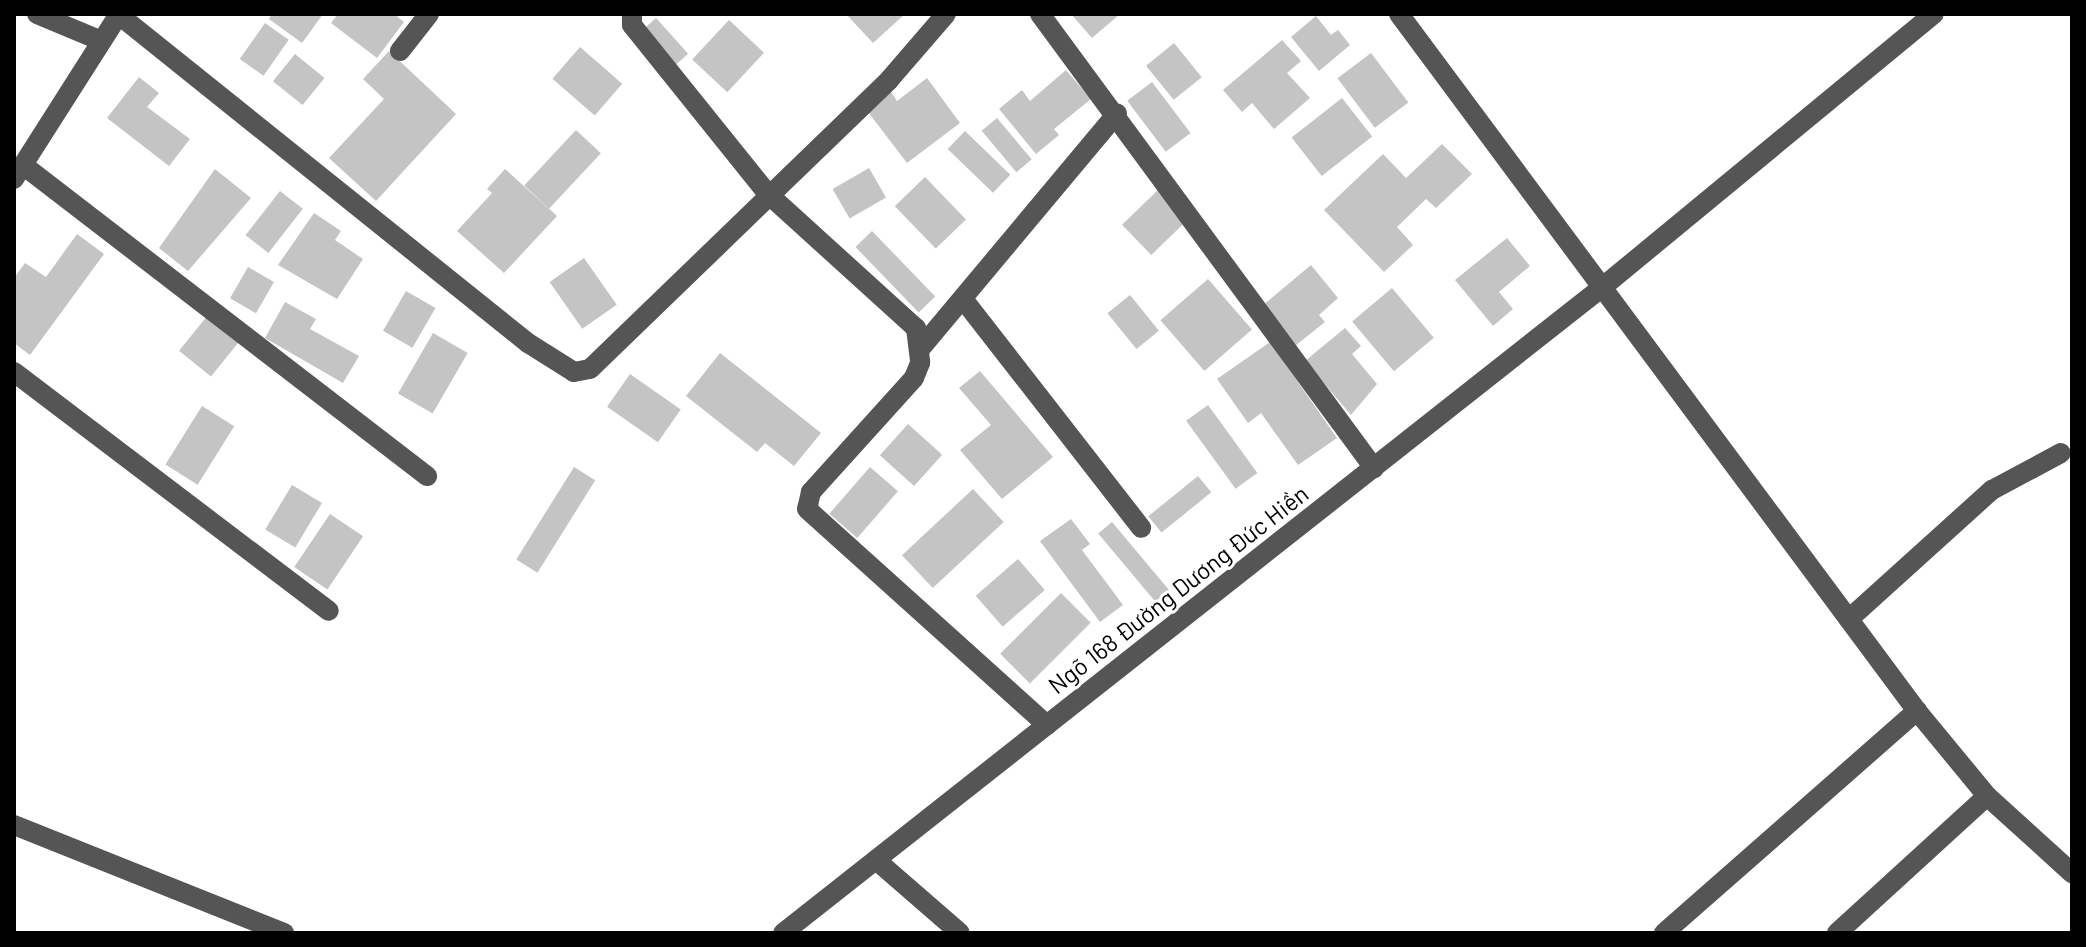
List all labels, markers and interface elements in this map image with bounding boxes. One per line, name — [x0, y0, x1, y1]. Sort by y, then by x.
street label: Ngõ 168 Đường Dương Đức Hiền — [1042, 479, 1314, 699]

